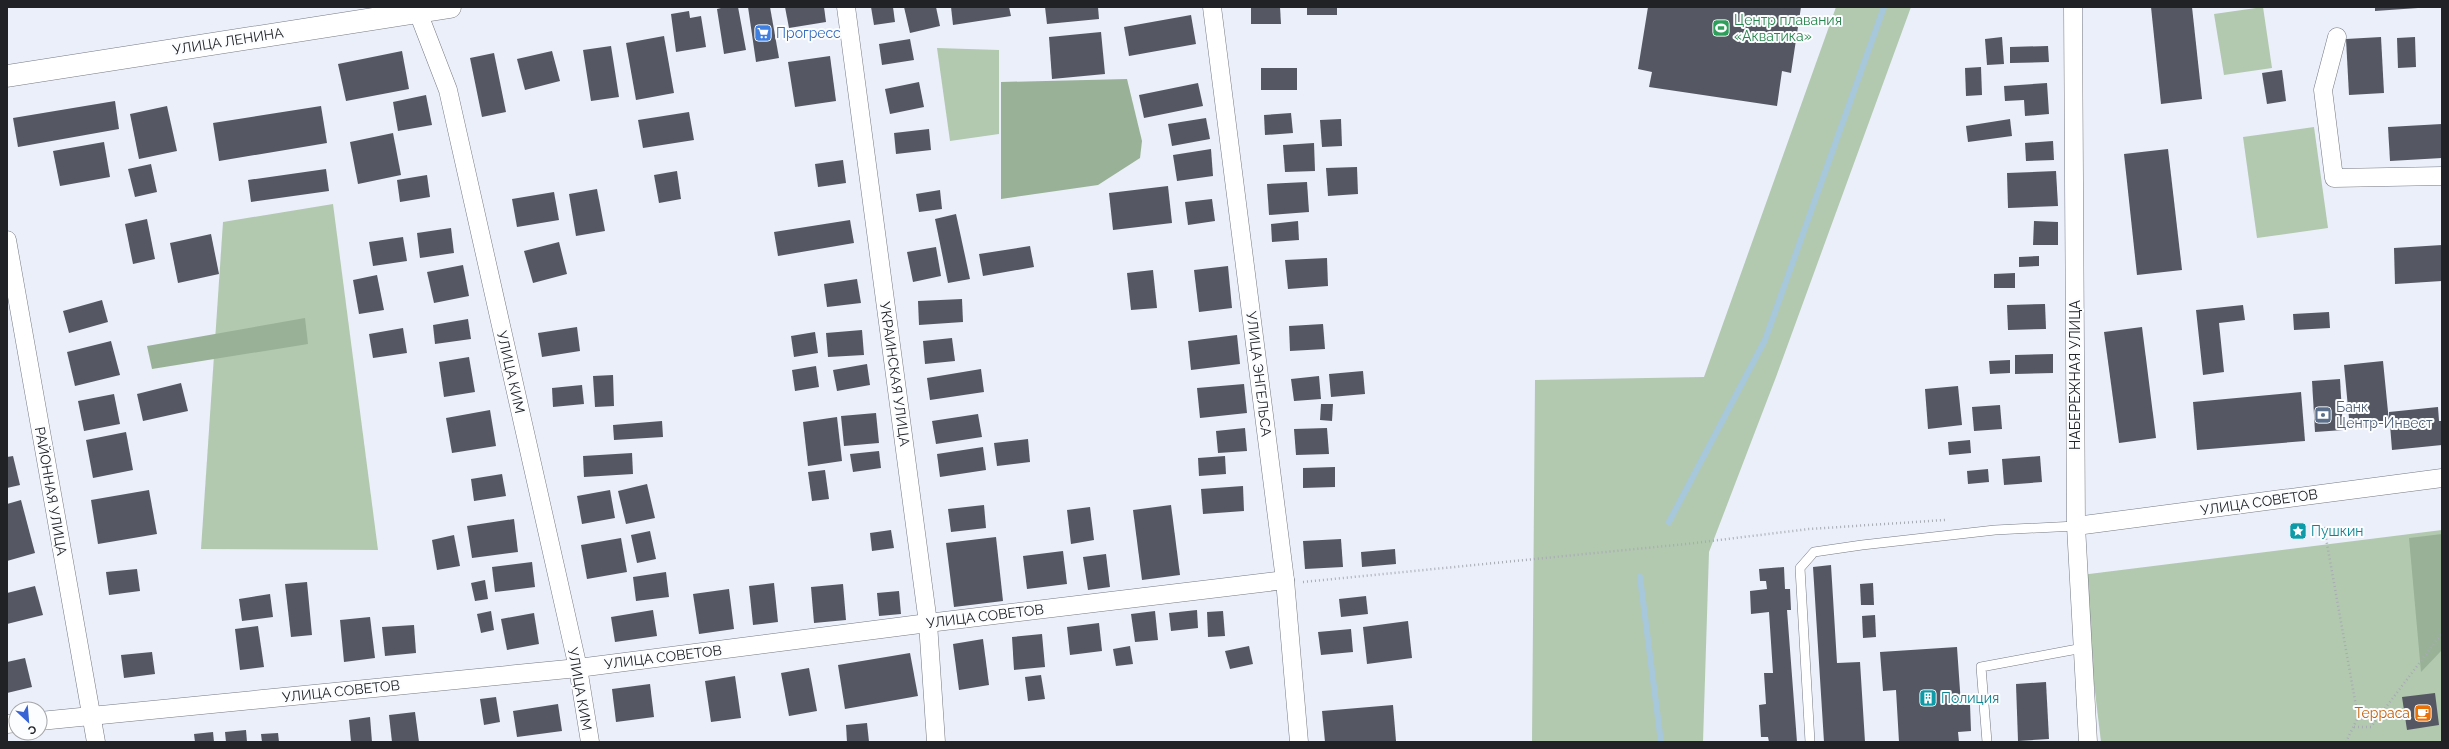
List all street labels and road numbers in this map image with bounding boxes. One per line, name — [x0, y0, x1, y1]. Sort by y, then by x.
street label: УЛИЦА ЛЕНИНА — [172, 24, 285, 58]
street label: НАБЕРЕЖНАЯ УЛИЦА — [2067, 300, 2083, 450]
street label: УКРАИНСКАЯ УЛИЦА — [877, 301, 913, 448]
street label: УЛИЦА ЭНГЕЛЬСА — [1243, 310, 1275, 438]
street label: УЛИЦА КИМ — [494, 329, 528, 415]
street label: РАЙОННАЯ УЛИЦА — [32, 425, 71, 557]
street label: УЛИЦА СОВЕТОВ — [2199, 486, 2319, 518]
street label: УЛИЦА СОВЕТОВ — [925, 601, 1045, 631]
street label: УЛИЦА СОВЕТОВ — [603, 642, 723, 672]
street label: УЛИЦА КИМ — [565, 646, 595, 732]
street label: УЛИЦА СОВЕТОВ — [281, 677, 401, 705]

